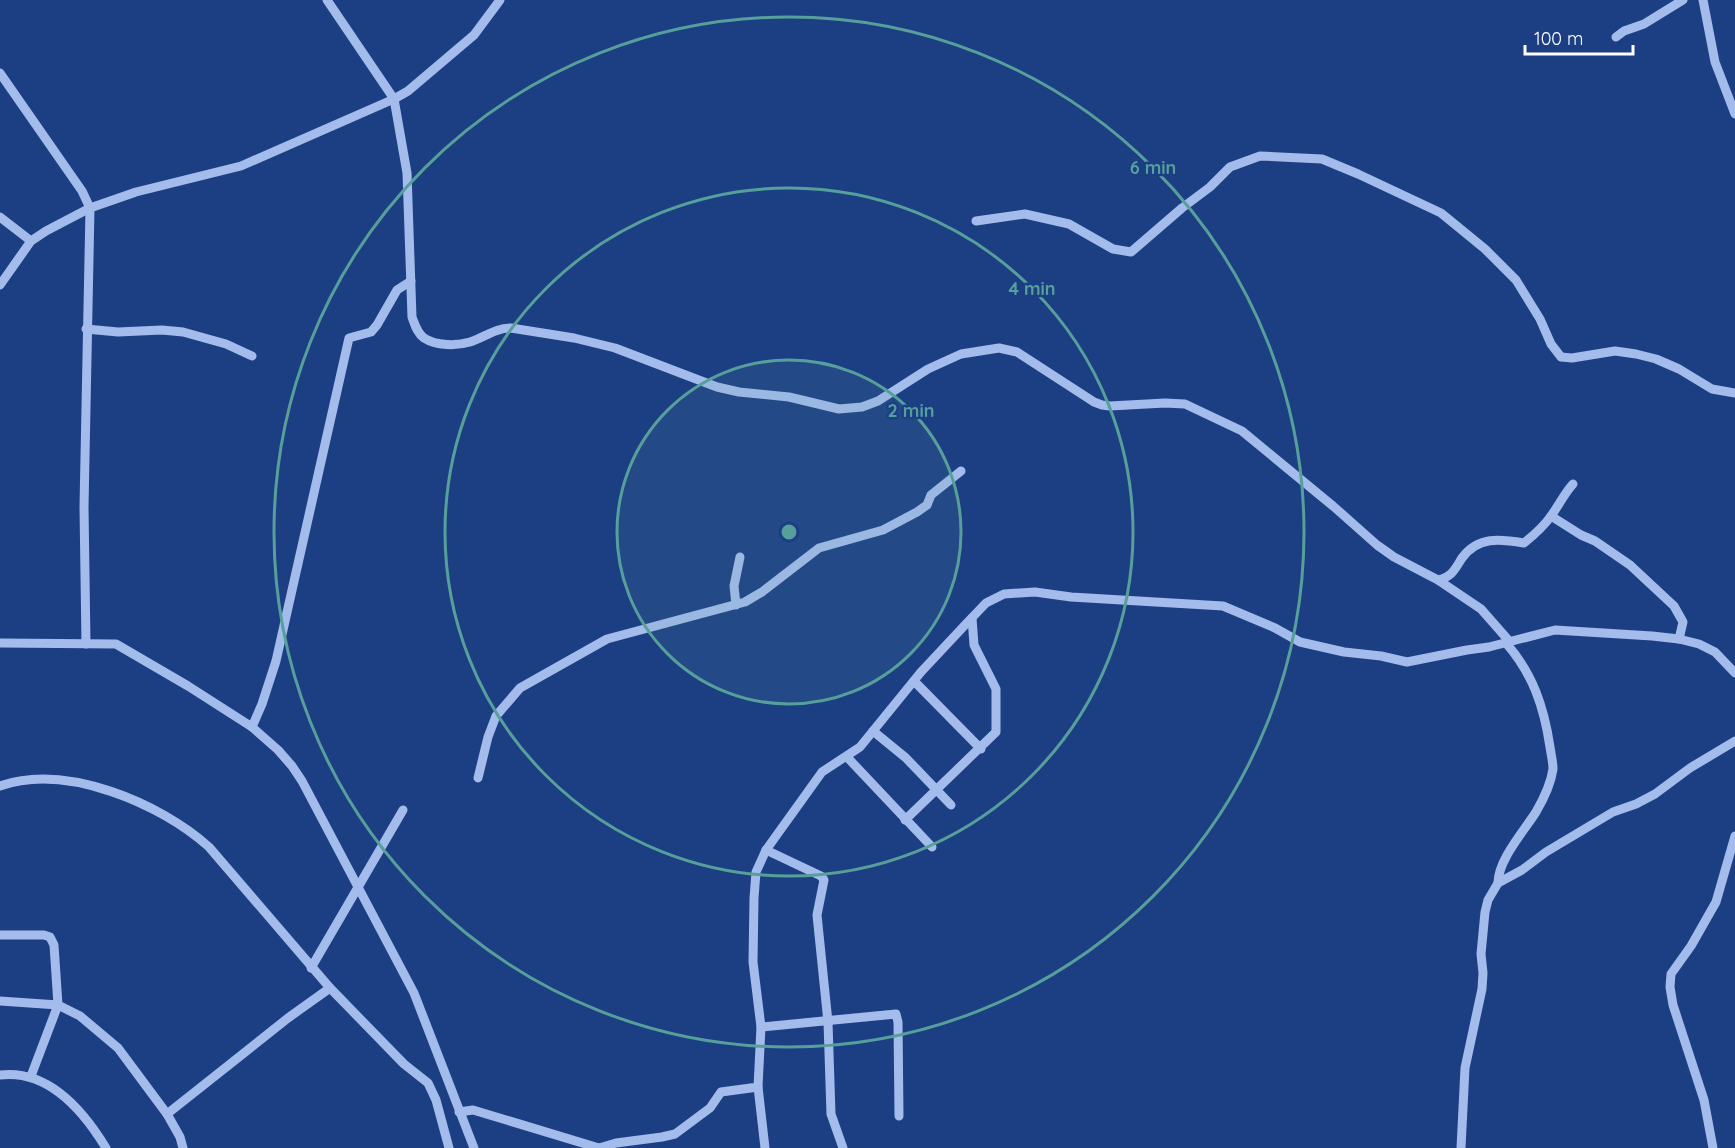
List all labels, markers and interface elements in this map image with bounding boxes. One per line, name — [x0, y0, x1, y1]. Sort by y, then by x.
scale bar — [1525, 18, 1633, 56]
text: 100 m — [1534, 27, 1583, 50]
text: 6 min — [1130, 156, 1176, 179]
text: 4 min — [1008, 277, 1056, 300]
text: 2 min — [888, 399, 934, 422]
centre of rings — [779, 522, 799, 542]

